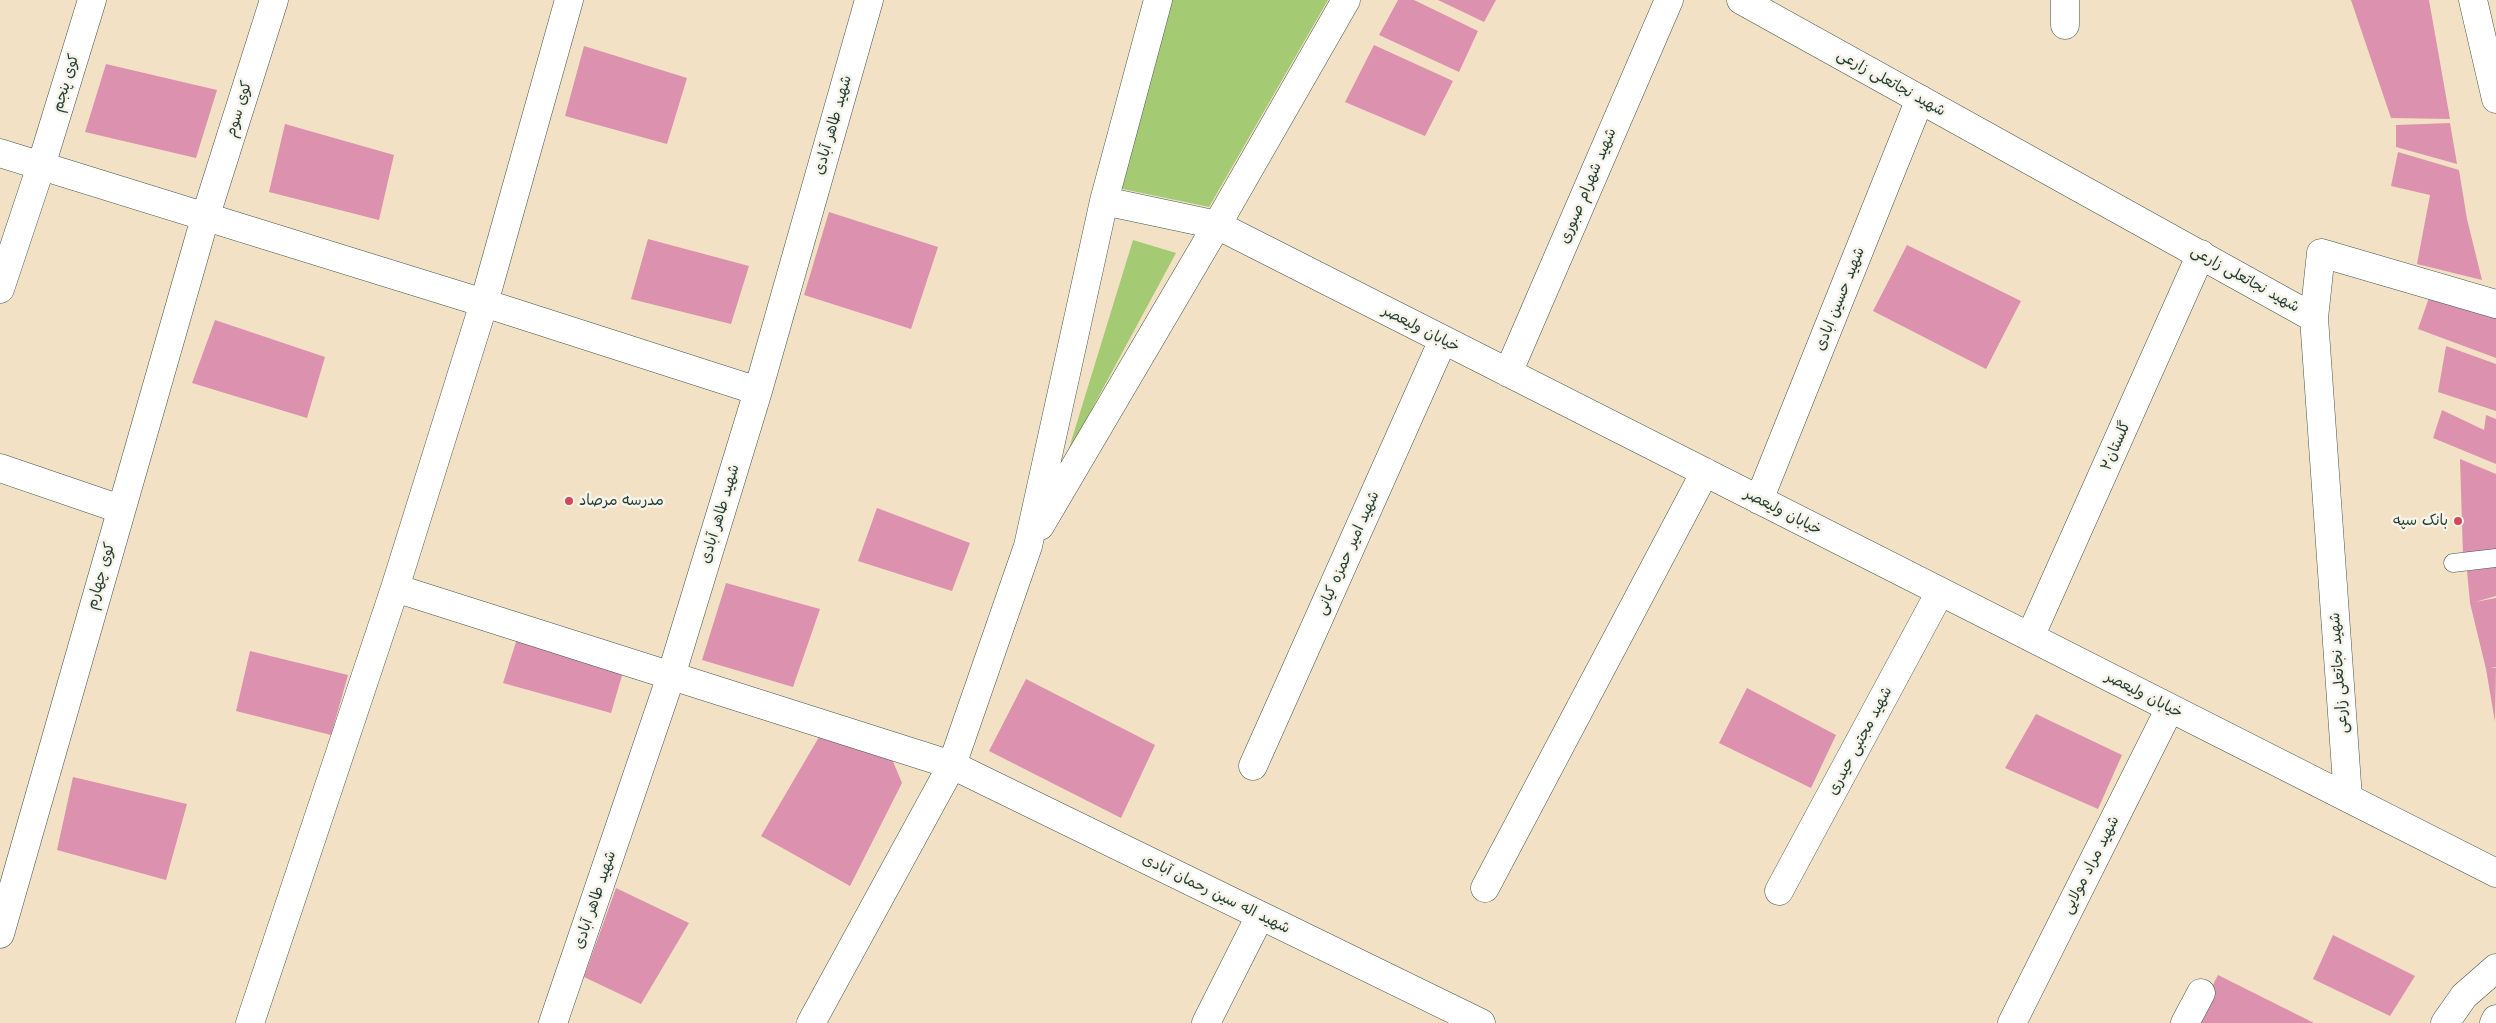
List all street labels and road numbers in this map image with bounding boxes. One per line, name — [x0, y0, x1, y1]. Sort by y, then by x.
street label: شهید نجاتعلی زارعی — [1834, 46, 1948, 120]
street label: کوی پنجم — [49, 52, 83, 114]
street label: شهید طاهر آبادی — [810, 73, 856, 177]
street label: کوی سوم — [222, 79, 256, 139]
street label: شهید شهرام صبوری — [1556, 126, 1620, 246]
street label: شهید نجاتعلی زارعی — [2188, 242, 2302, 316]
street label: شهید حسین ابادی — [1811, 245, 1869, 353]
street label: خیابان ولیعصر — [1379, 302, 1463, 356]
street label: گلستان۲ — [2097, 419, 2135, 473]
street label: شهید طاهر آبادی — [696, 462, 744, 566]
street label: خیابان ولیعصر — [1741, 485, 1825, 539]
street label: شهید امیر حمزه کیانی — [1313, 488, 1383, 618]
street label: کوی چهارم — [83, 540, 119, 612]
street label: شهید نجاتعلی زارعی — [2326, 612, 2352, 734]
street label: خیابان ولیعصر — [2102, 668, 2186, 722]
street label: شهید مجتبی حیدری — [1824, 684, 1896, 798]
street label: شهید مراد مولایی — [2059, 813, 2123, 917]
street label: شهید طاهر آبادی — [570, 849, 620, 951]
street label: شهید اله سین رحمان آبادی — [1139, 850, 1293, 938]

